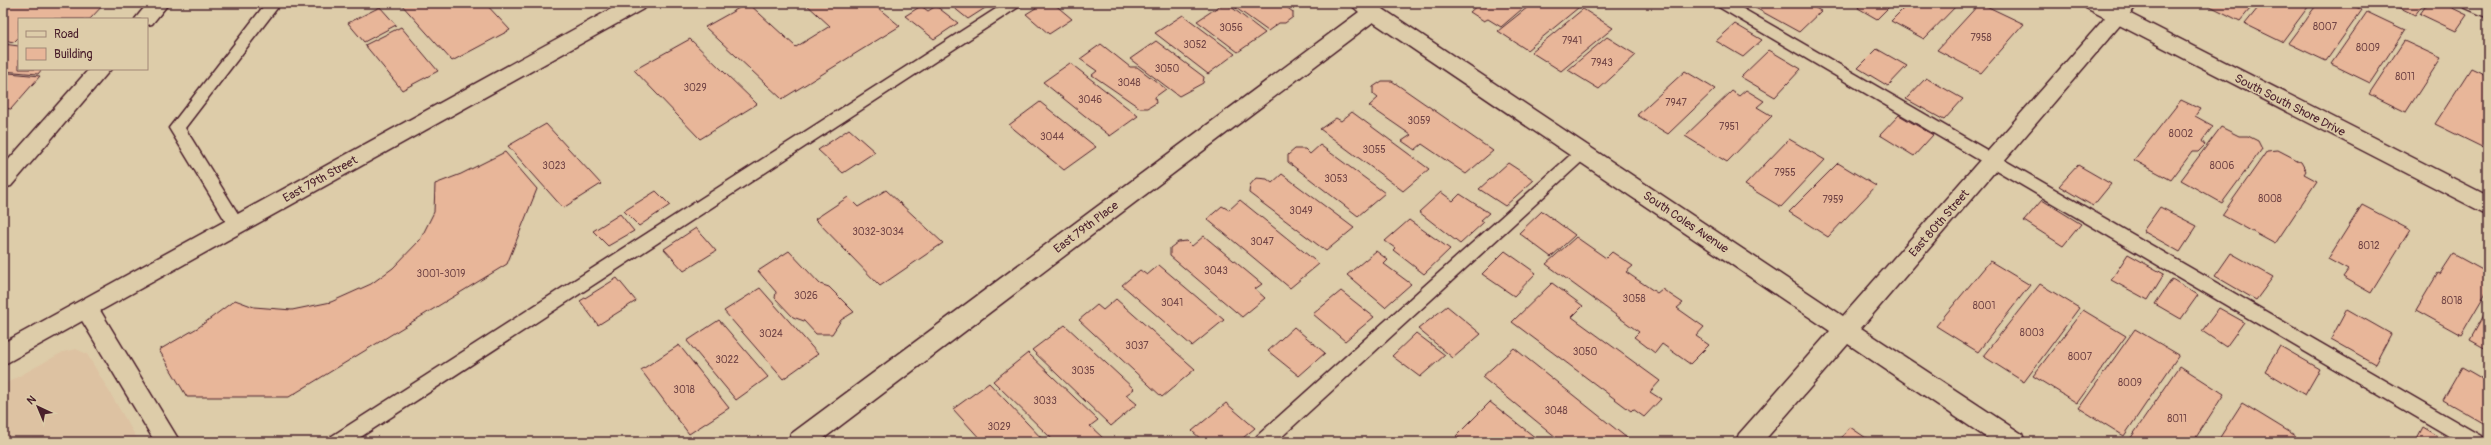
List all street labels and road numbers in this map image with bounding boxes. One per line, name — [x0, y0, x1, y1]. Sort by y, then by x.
street label: South South Shore Drive — [2232, 71, 2348, 140]
street label: East 79th Street — [280, 153, 360, 206]
street label: East 80th Street — [1906, 186, 1973, 260]
street label: South Coles Avenue — [1640, 188, 1731, 257]
street label: East 79th Place — [1051, 198, 1122, 257]

